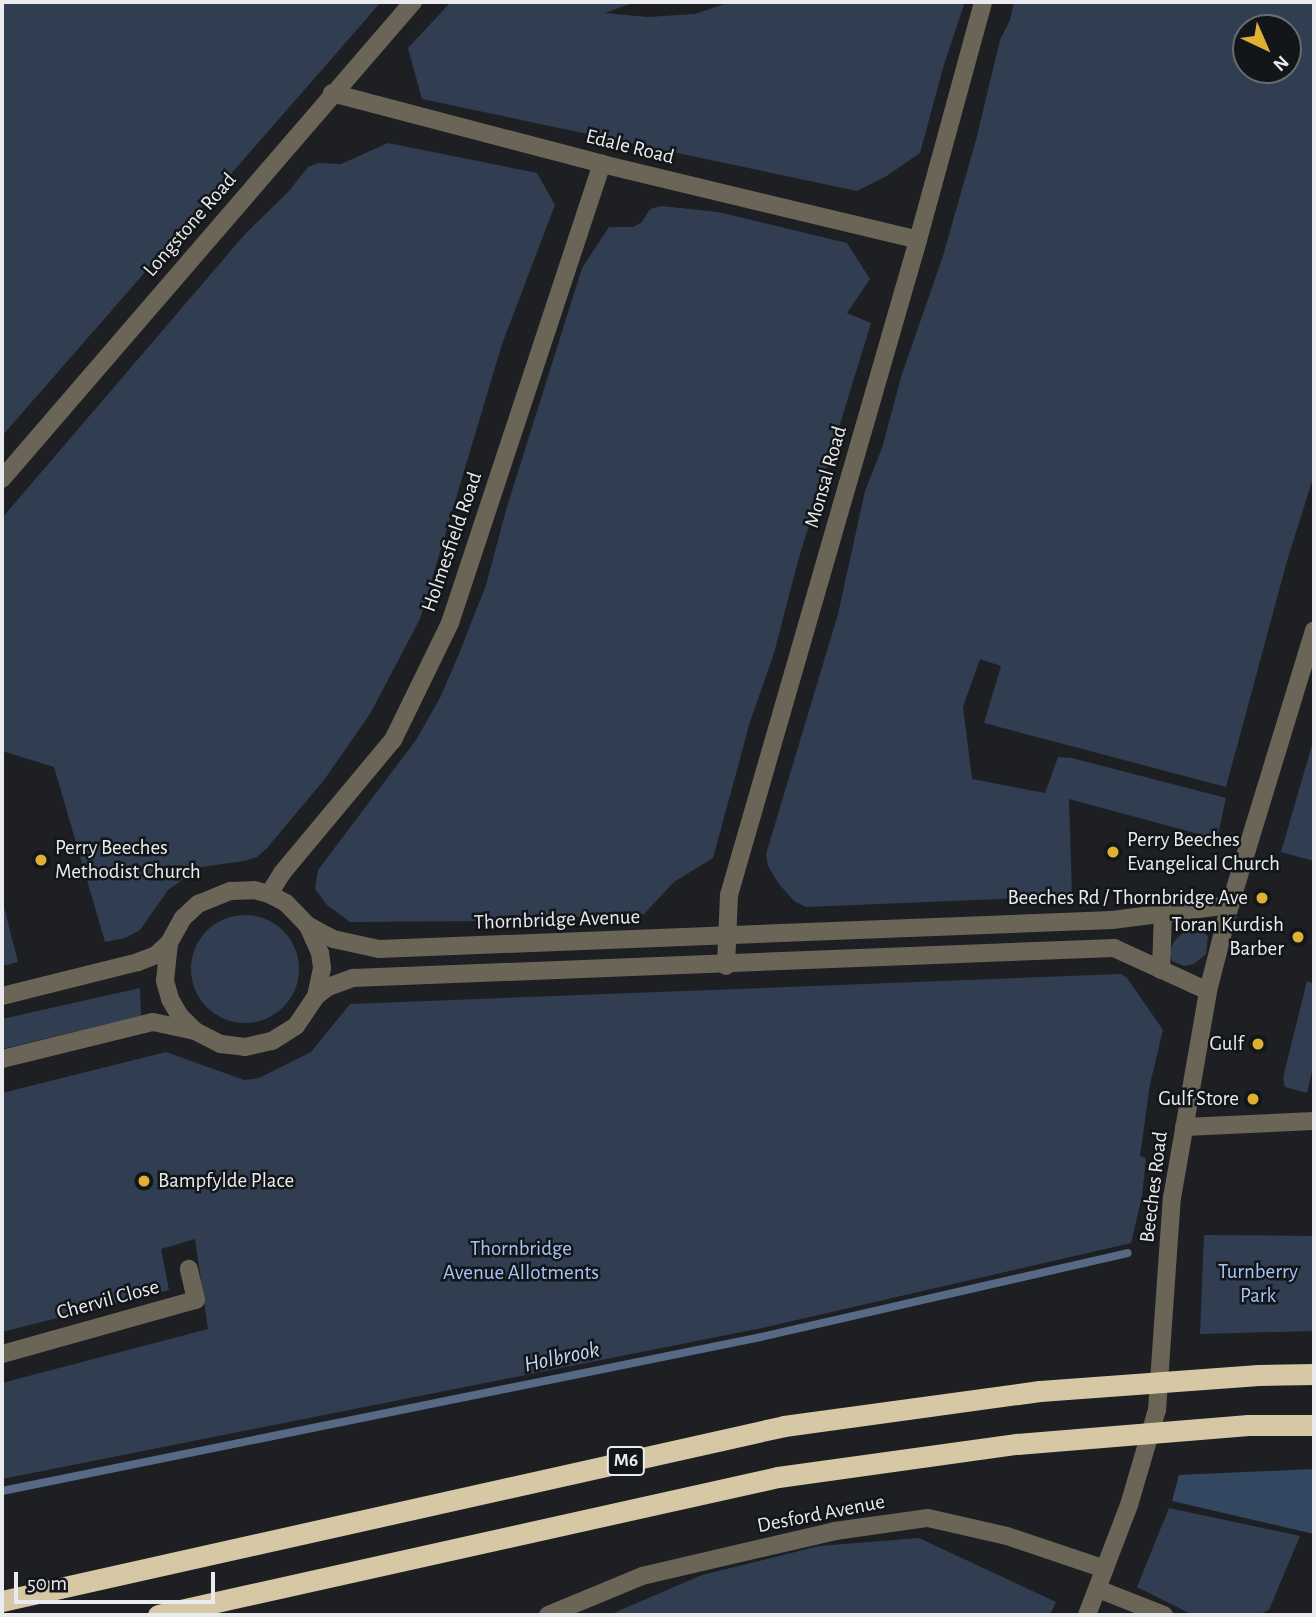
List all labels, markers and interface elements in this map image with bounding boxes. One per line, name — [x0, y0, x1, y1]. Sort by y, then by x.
north arrow — [1232, 14, 1302, 84]
text: N — [1269, 52, 1292, 74]
street label: Edale Road — [583, 124, 677, 170]
street label: Longstone Road — [138, 168, 242, 282]
street label: Monsal Road — [799, 423, 853, 531]
street label: Holmesfield Road — [416, 469, 488, 615]
place label: Perry Beeches Evangelical Church — [1127, 827, 1280, 877]
place label: Perry Beeches Methodist Church — [55, 835, 201, 885]
marker: Perry Beeches Evangelical Church — [1105, 844, 1121, 860]
marker: Perry Beeches Methodist Church — [33, 852, 49, 868]
place label: Beeches Rd / Thornbridge Ave — [1007, 885, 1248, 911]
marker: Beeches Rd / Thornbridge Ave — [1254, 890, 1270, 906]
street label: Thornbridge Avenue — [473, 904, 641, 936]
place label: Toran Kurdish Barber — [1172, 912, 1284, 962]
marker: Toran Kurdish Barber — [1290, 929, 1306, 945]
place label: Gulf — [1210, 1031, 1244, 1057]
marker: Gulf — [1250, 1036, 1266, 1052]
place label: Gulf Store — [1158, 1086, 1239, 1112]
marker: Gulf Store — [1245, 1091, 1261, 1107]
street label: Beeches Road — [1135, 1130, 1173, 1244]
place label: Bampfylde Place — [158, 1168, 294, 1194]
marker: Bampfylde Place — [136, 1173, 152, 1189]
park label: Thornbridge Avenue Allotments — [443, 1236, 599, 1286]
park label: Turnberry Park — [1218, 1259, 1298, 1309]
street label: Chervil Close — [54, 1274, 162, 1326]
water label: Holbrook — [522, 1337, 602, 1379]
road number: M6 — [607, 1446, 645, 1476]
street label: Desford Avenue — [755, 1489, 887, 1539]
scale bar — [18, 1558, 219, 1602]
text: 50 m — [27, 1573, 67, 1594]

